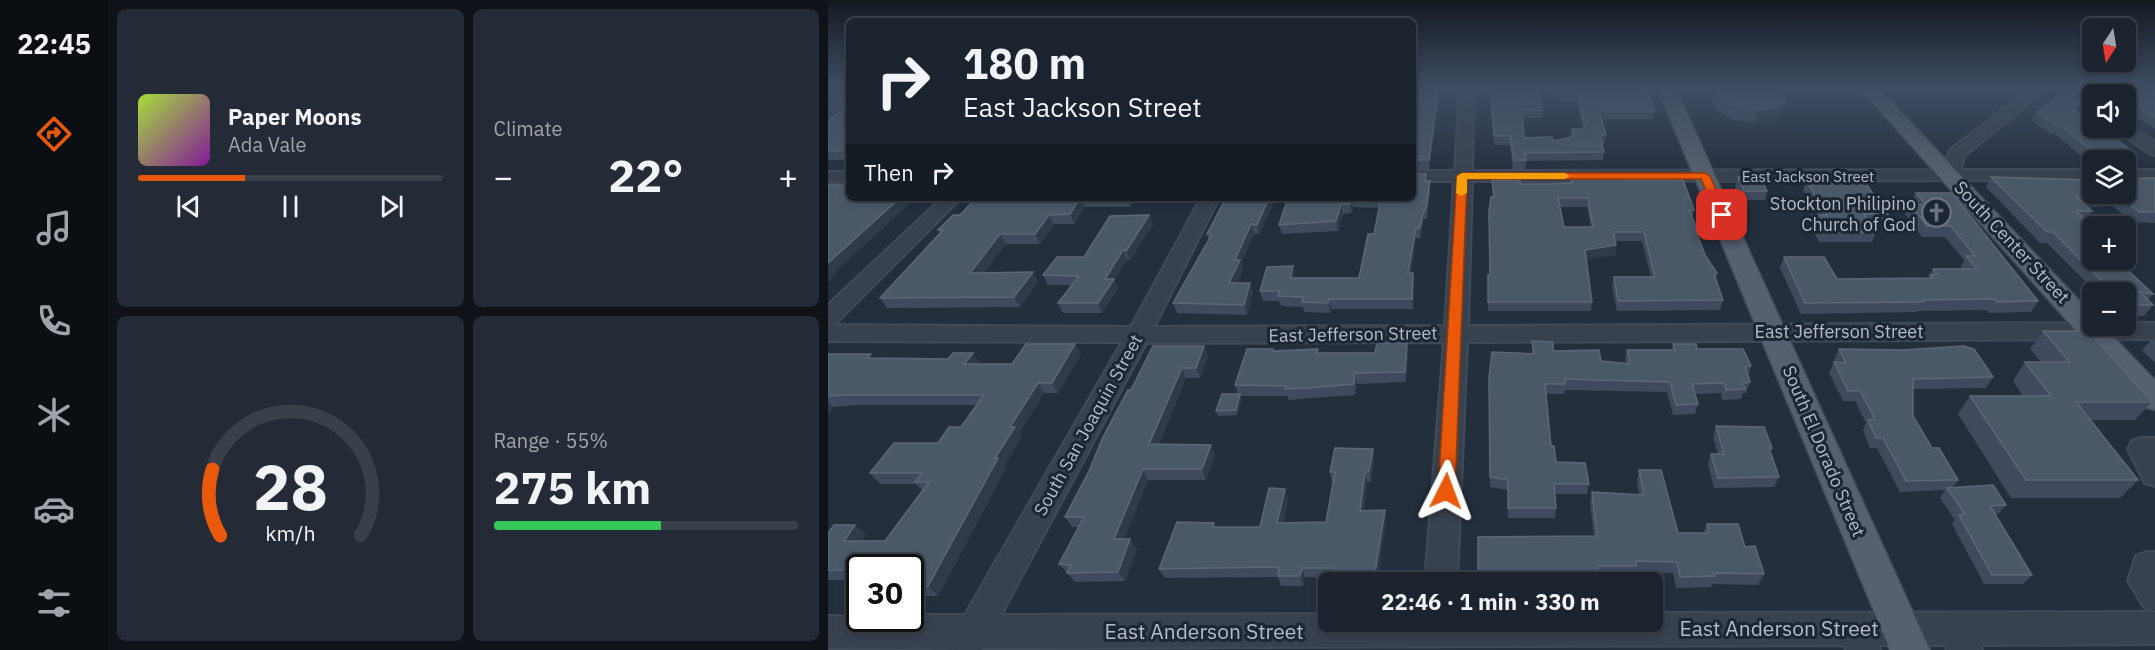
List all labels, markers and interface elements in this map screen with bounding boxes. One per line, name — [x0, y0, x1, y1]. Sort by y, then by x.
north arrow — [2082, 18, 2136, 72]
map controls — [2082, 18, 2136, 336]
text: 22:45 — [17, 26, 91, 61]
text: 180 m — [963, 36, 1086, 91]
icon: right — [864, 42, 942, 120]
button: sound — [2082, 84, 2136, 138]
text: East Jackson Street — [963, 89, 1202, 124]
text: Paper Moons — [228, 102, 361, 131]
icon: directions — [33, 113, 75, 155]
text: Climate — [494, 115, 562, 142]
text: Ada Vale — [228, 131, 307, 158]
text: 22° — [608, 146, 683, 204]
button: layers — [2082, 150, 2136, 204]
text: − — [494, 155, 513, 198]
text: + — [778, 155, 798, 198]
icon: right — [926, 156, 959, 189]
text: Then — [864, 158, 914, 187]
street label: East Jackson Street — [1742, 167, 1874, 186]
street label: South Center Street — [1949, 176, 2075, 308]
pin — [1696, 189, 1747, 240]
icon: previous — [172, 190, 205, 223]
icon: pause — [274, 190, 307, 223]
icon: next — [375, 190, 408, 223]
place label: Stockton Philipino Church of God — [1770, 192, 1916, 236]
church icon: Stockton Philipino Church of God — [1921, 197, 1953, 229]
icon: arrive — [1705, 198, 1738, 231]
icon: music — [33, 207, 75, 249]
button: + — [2082, 216, 2136, 270]
button: − — [2082, 282, 2136, 336]
icon: phone — [33, 300, 75, 342]
street label: East Jefferson Street — [1754, 320, 1924, 343]
street label: East Jefferson Street — [1268, 321, 1438, 347]
street label: South San Joaquin Street — [1028, 330, 1148, 520]
street label: South El Dorado Street — [1778, 362, 1870, 540]
icon: climate — [33, 394, 75, 436]
text: Range · 55% — [494, 427, 608, 454]
text: 28 — [253, 446, 328, 527]
text: 275 km — [494, 458, 651, 516]
position arrow — [1414, 459, 1478, 523]
icon: car — [33, 488, 75, 530]
text: km/h — [265, 519, 315, 547]
speed limit sign: 30 — [846, 554, 924, 632]
icon: filters — [33, 582, 75, 624]
text: 22:46 · 1 min · 330 m — [1381, 587, 1600, 616]
street label: East Anderson Street — [1679, 614, 1879, 642]
street label: East Anderson Street — [1104, 617, 1304, 645]

